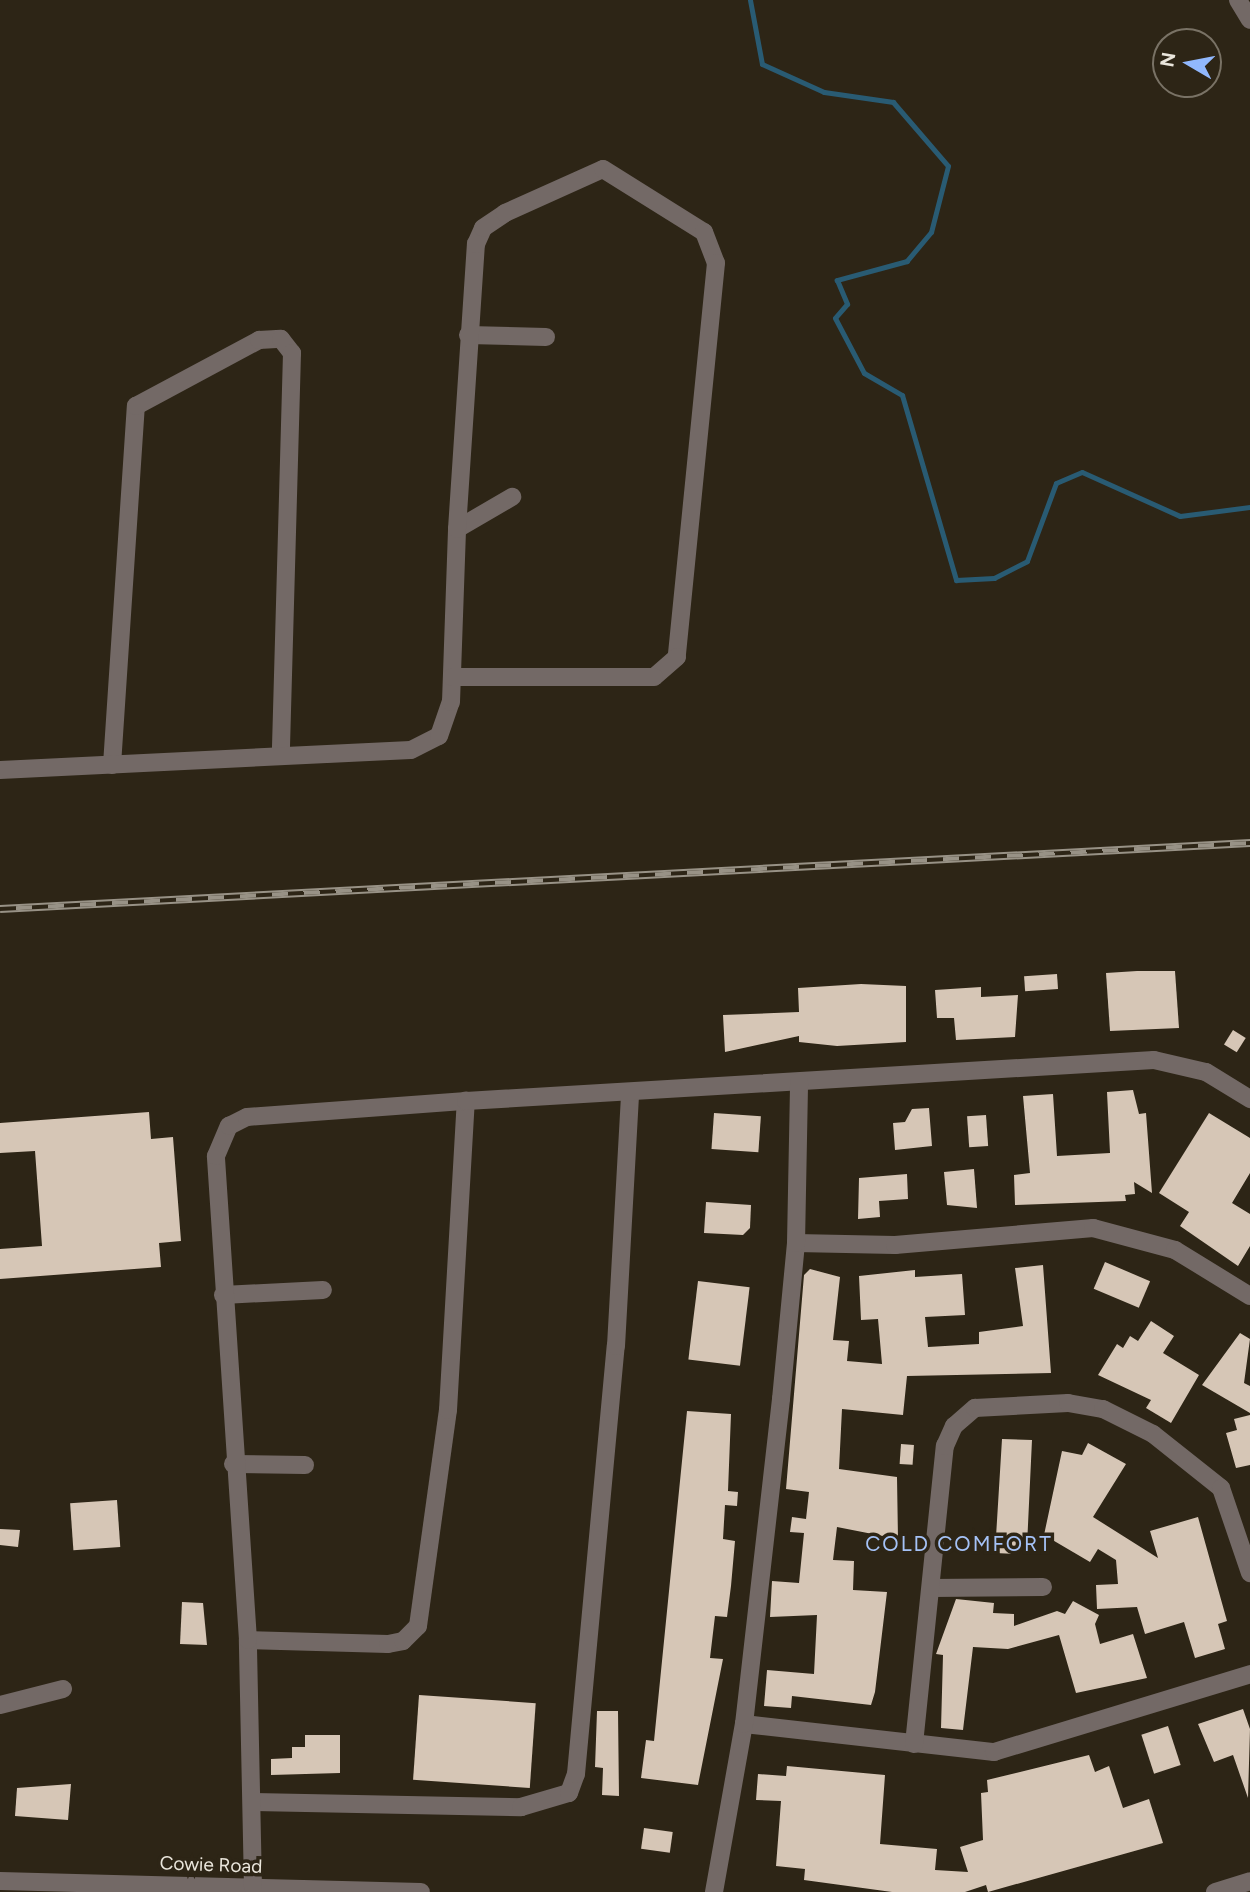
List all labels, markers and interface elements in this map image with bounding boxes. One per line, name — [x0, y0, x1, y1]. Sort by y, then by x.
north arrow — [1152, 28, 1222, 98]
text: N — [1155, 50, 1180, 69]
district label: COLD COMFORT — [867, 1531, 1051, 1557]
street label: Cowie Road — [159, 1852, 263, 1878]

